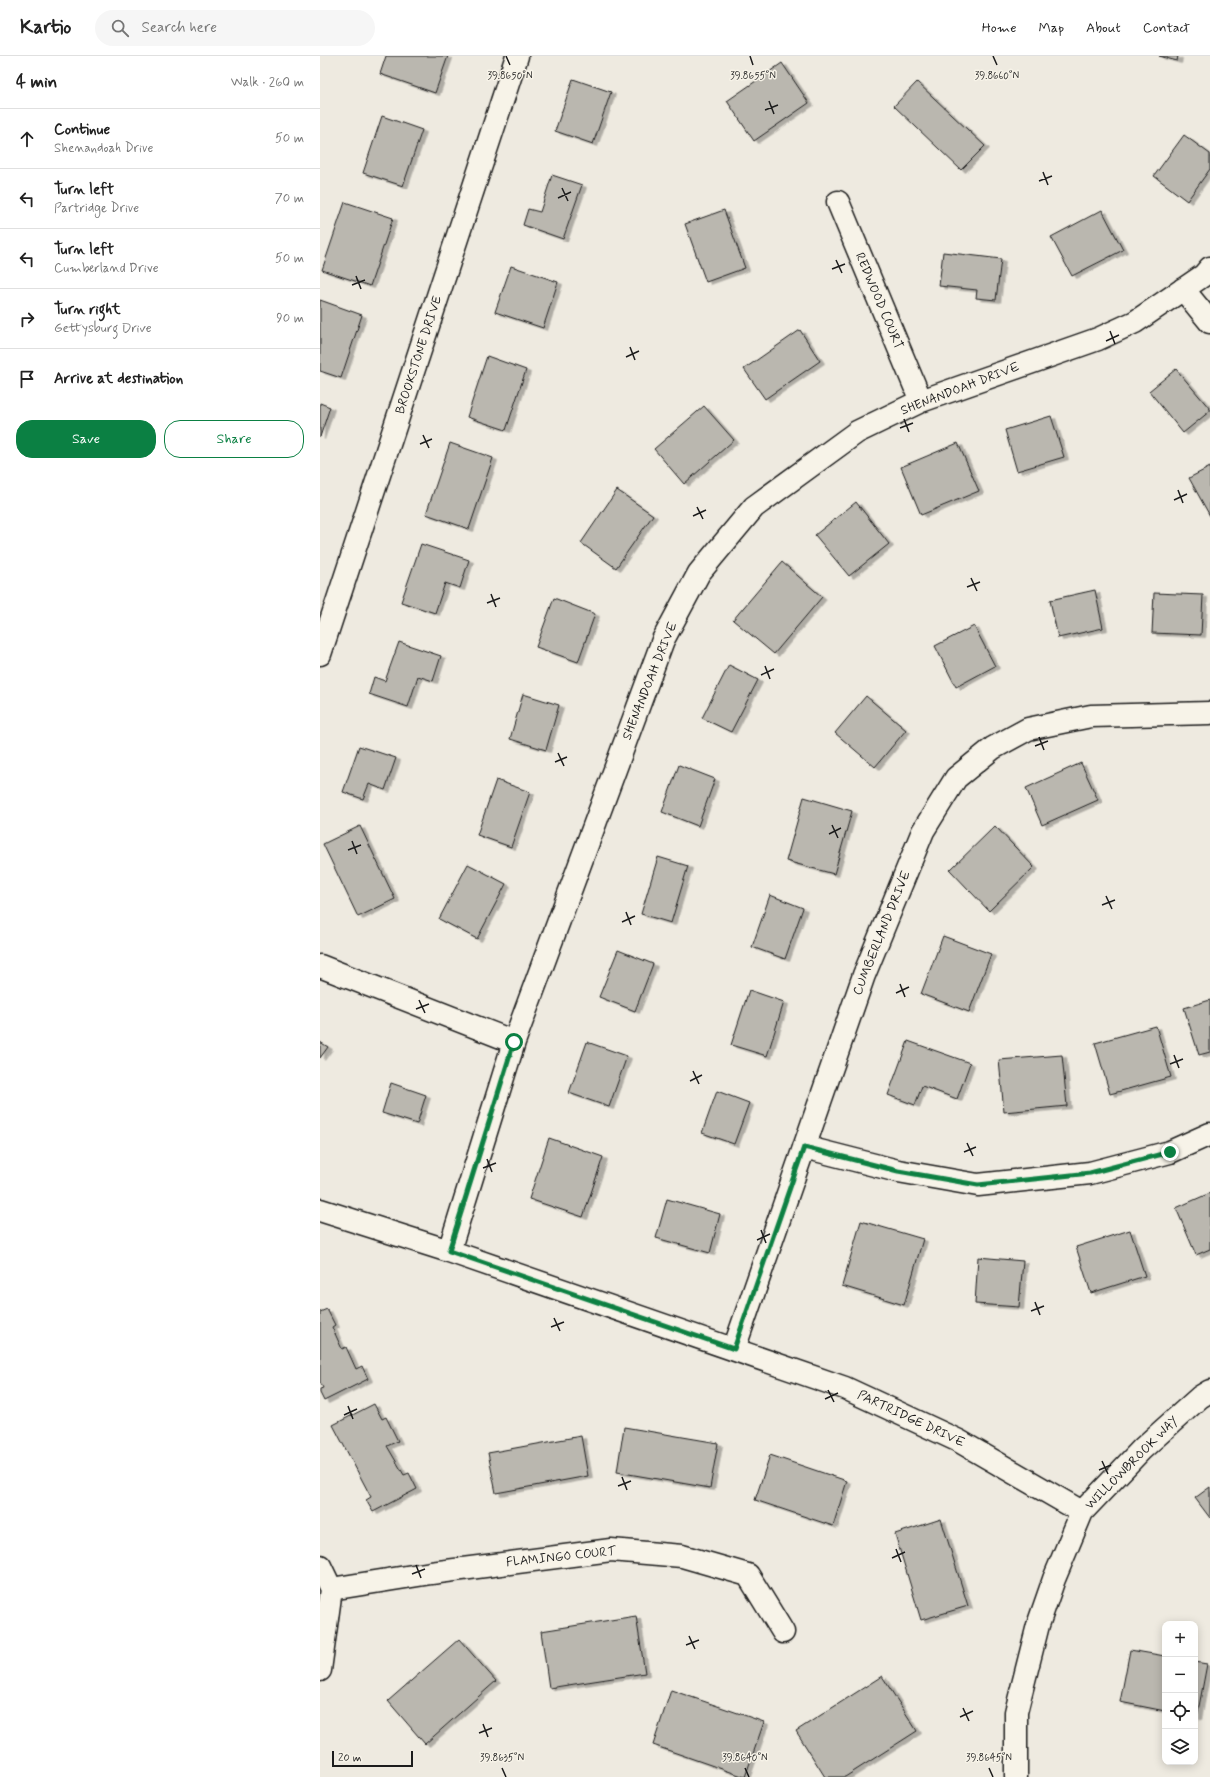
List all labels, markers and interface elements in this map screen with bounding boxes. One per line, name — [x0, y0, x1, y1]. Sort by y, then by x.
search box — [95, 10, 375, 46]
text: Kartio — [20, 15, 71, 40]
icon: search — [109, 17, 131, 39]
text: Search here — [141, 18, 217, 38]
text: Home — [982, 19, 1016, 37]
text: Map — [1038, 19, 1064, 37]
text: About — [1086, 19, 1121, 37]
text: Contact — [1143, 19, 1190, 37]
text: 39.8650°N — [487, 69, 533, 83]
text: 39.8655°N — [730, 69, 776, 83]
text: 39.8660°N — [975, 69, 1020, 83]
text: 4 min — [16, 71, 57, 93]
text: Walk · 260 m — [231, 74, 304, 91]
text: Continue — [54, 120, 110, 140]
icon: ahead — [16, 128, 38, 150]
text: 50 m — [275, 130, 304, 147]
text: Shenandoah Drive — [54, 140, 153, 157]
text: Turn left — [54, 180, 114, 200]
icon: left — [16, 188, 38, 210]
text: 70 m — [275, 190, 304, 207]
text: Partridge Drive — [54, 200, 139, 217]
text: Turn left — [54, 240, 114, 260]
icon: left — [16, 248, 38, 270]
text: 50 m — [275, 250, 304, 267]
street label: REDWOOD COURT — [851, 250, 907, 352]
text: Cumberland Drive — [54, 260, 159, 277]
street label: BROOKSTONE DRIVE — [392, 293, 446, 416]
text: Turn right — [54, 300, 121, 320]
icon: right — [16, 308, 38, 330]
text: 90 m — [276, 310, 304, 327]
text: Gettysburg Drive — [54, 320, 152, 337]
street label: SHENANDOAH DRIVE — [898, 358, 1022, 420]
icon: arrive — [16, 368, 38, 390]
text: Arrive at destination — [54, 369, 183, 389]
button: Save — [16, 420, 156, 458]
button: Share — [164, 420, 304, 458]
street label: SHENANDOAH DRIVE — [619, 619, 681, 743]
street label: CUMBERLAND DRIVE — [849, 868, 915, 998]
route start — [505, 1033, 523, 1051]
route end — [1161, 1143, 1179, 1161]
street label: PARTRIDGE DRIVE — [855, 1387, 967, 1451]
street label: WILLOWBROOK WAY — [1082, 1413, 1182, 1513]
street label: FLAMINGO COURT — [505, 1543, 618, 1571]
map controls — [1162, 1621, 1198, 1765]
button: + — [1162, 1621, 1198, 1657]
button: − — [1162, 1657, 1198, 1693]
button: locate — [1162, 1693, 1198, 1729]
button: layers — [1162, 1729, 1198, 1765]
scale bar — [332, 1749, 413, 1768]
text: 20 m — [338, 1751, 361, 1765]
text: 39.8635°N — [480, 1751, 524, 1765]
text: 39.8640°N — [722, 1751, 768, 1765]
text: 39.8645°N — [966, 1751, 1012, 1765]

